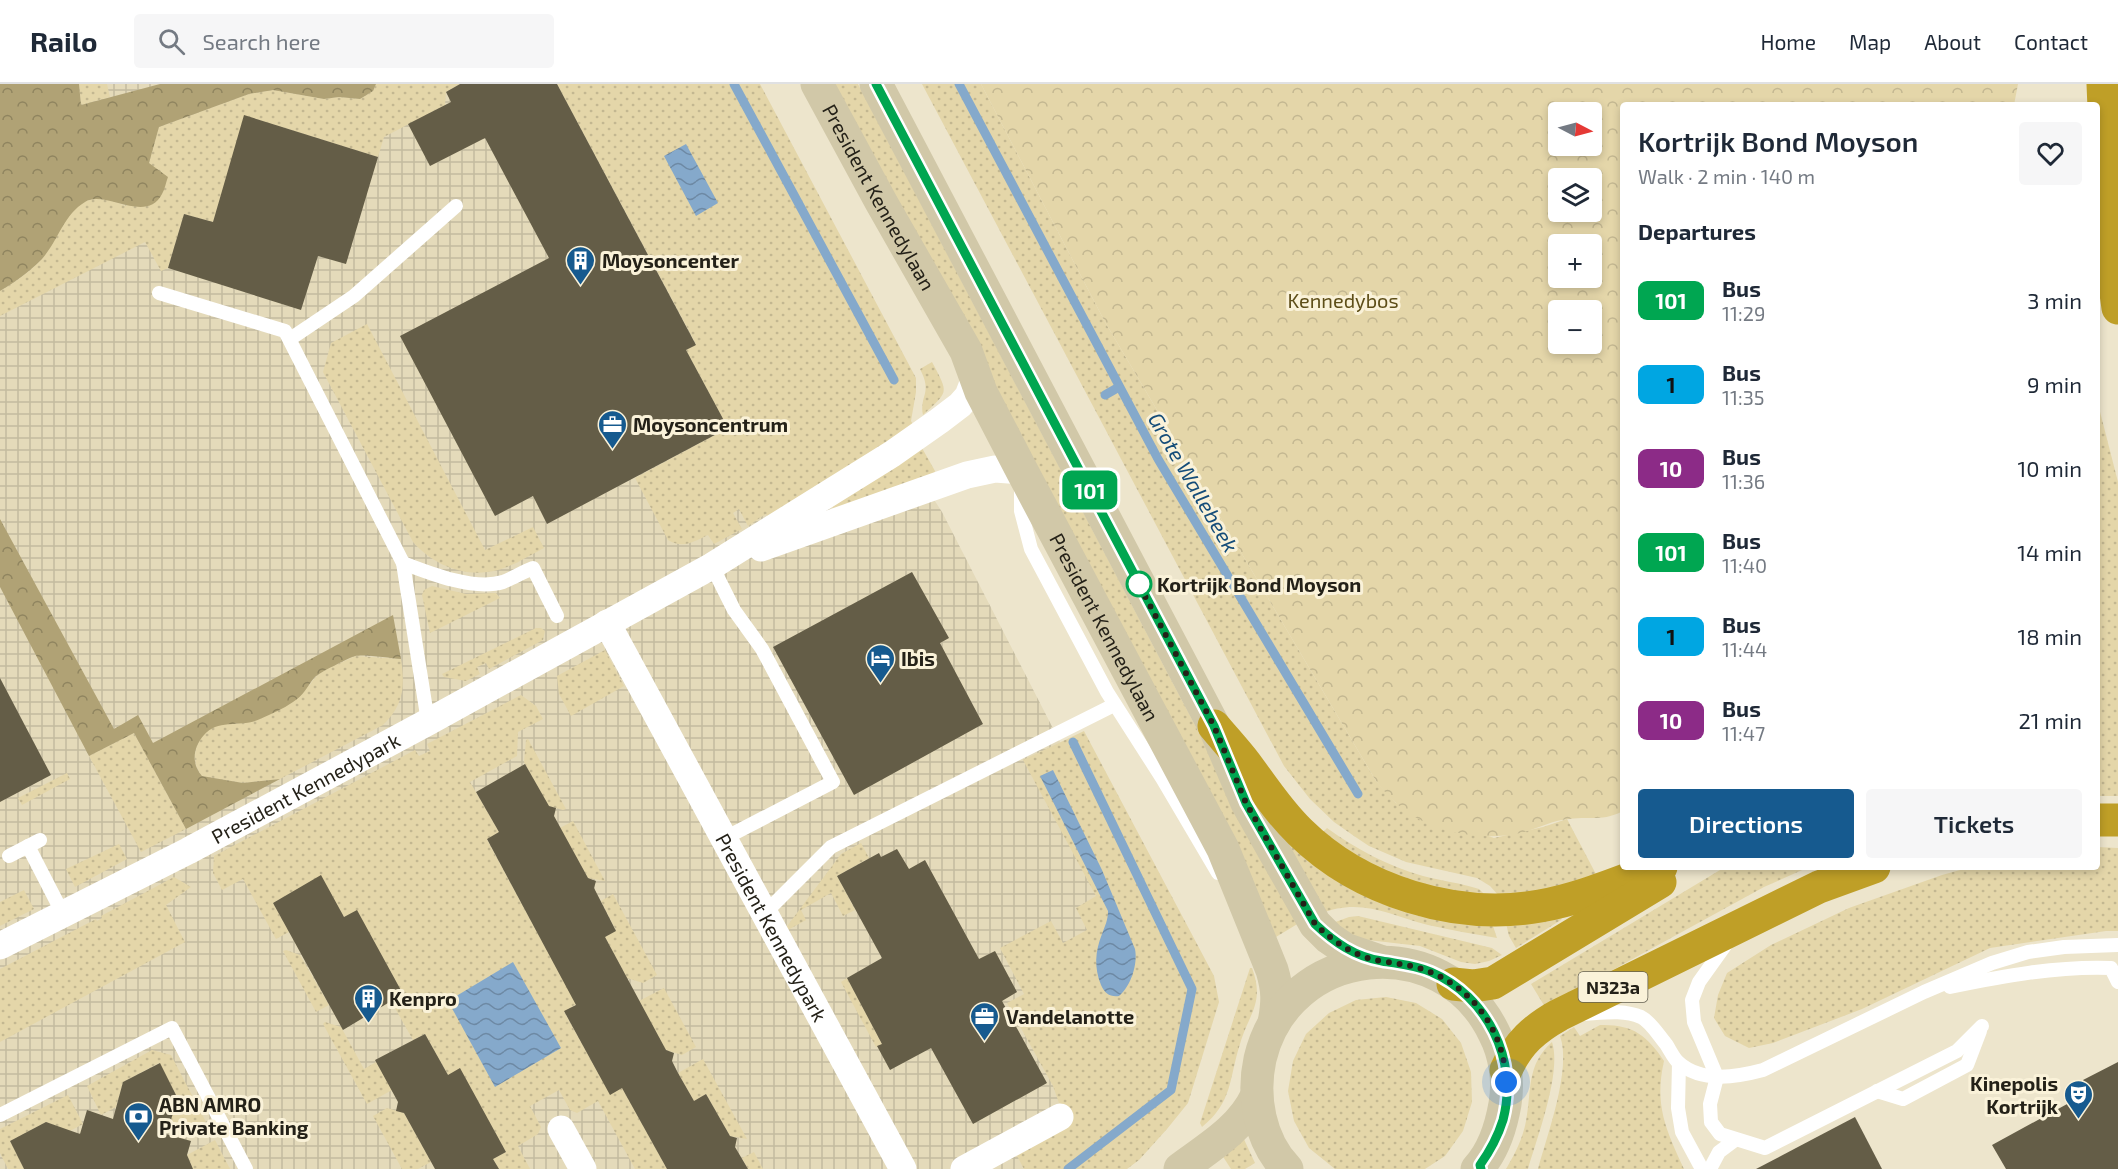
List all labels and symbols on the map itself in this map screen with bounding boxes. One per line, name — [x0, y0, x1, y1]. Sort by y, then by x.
street label: President Kennedylaan — [818, 100, 941, 294]
north arrow — [1548, 102, 1602, 156]
building icon: Moysoncenter — [565, 244, 597, 286]
place label: Moysoncenter — [602, 248, 739, 273]
park label: Kennedybos — [1287, 288, 1399, 312]
office icon: Moysoncentrum — [596, 408, 628, 450]
water label: Grote Wallebeek — [1144, 408, 1244, 556]
place label: Moysoncentrum — [633, 412, 788, 437]
line badge: 101 — [1056, 470, 1124, 510]
street label: President Kennedylaan — [1045, 529, 1165, 725]
marker: Kortrijk Bond Moyson — [1126, 571, 1152, 597]
place label: Kortrijk Bond Moyson — [1157, 572, 1361, 597]
hotel icon: Ibis — [864, 642, 896, 684]
place label: Ibis — [901, 646, 935, 670]
street label: President Kennedypark — [207, 727, 404, 848]
street label: President Kennedypark — [711, 829, 833, 1025]
road number: N323a — [1578, 972, 1648, 1002]
building icon: Kenpro — [352, 982, 384, 1024]
place label: Kenpro — [389, 986, 457, 1010]
office icon: Vandelanotte — [969, 1000, 1001, 1042]
place label: Vandelanotte — [1006, 1004, 1134, 1028]
your location — [1491, 1067, 1521, 1097]
place label: Kinepolis Kortrijk — [1970, 1071, 2059, 1118]
theatre icon: Kinepolis Kortrijk — [2063, 1078, 2095, 1120]
place label: ABN AMRO Private Banking — [159, 1092, 309, 1139]
bank icon: ABN AMRO Private Banking — [122, 1100, 154, 1142]

